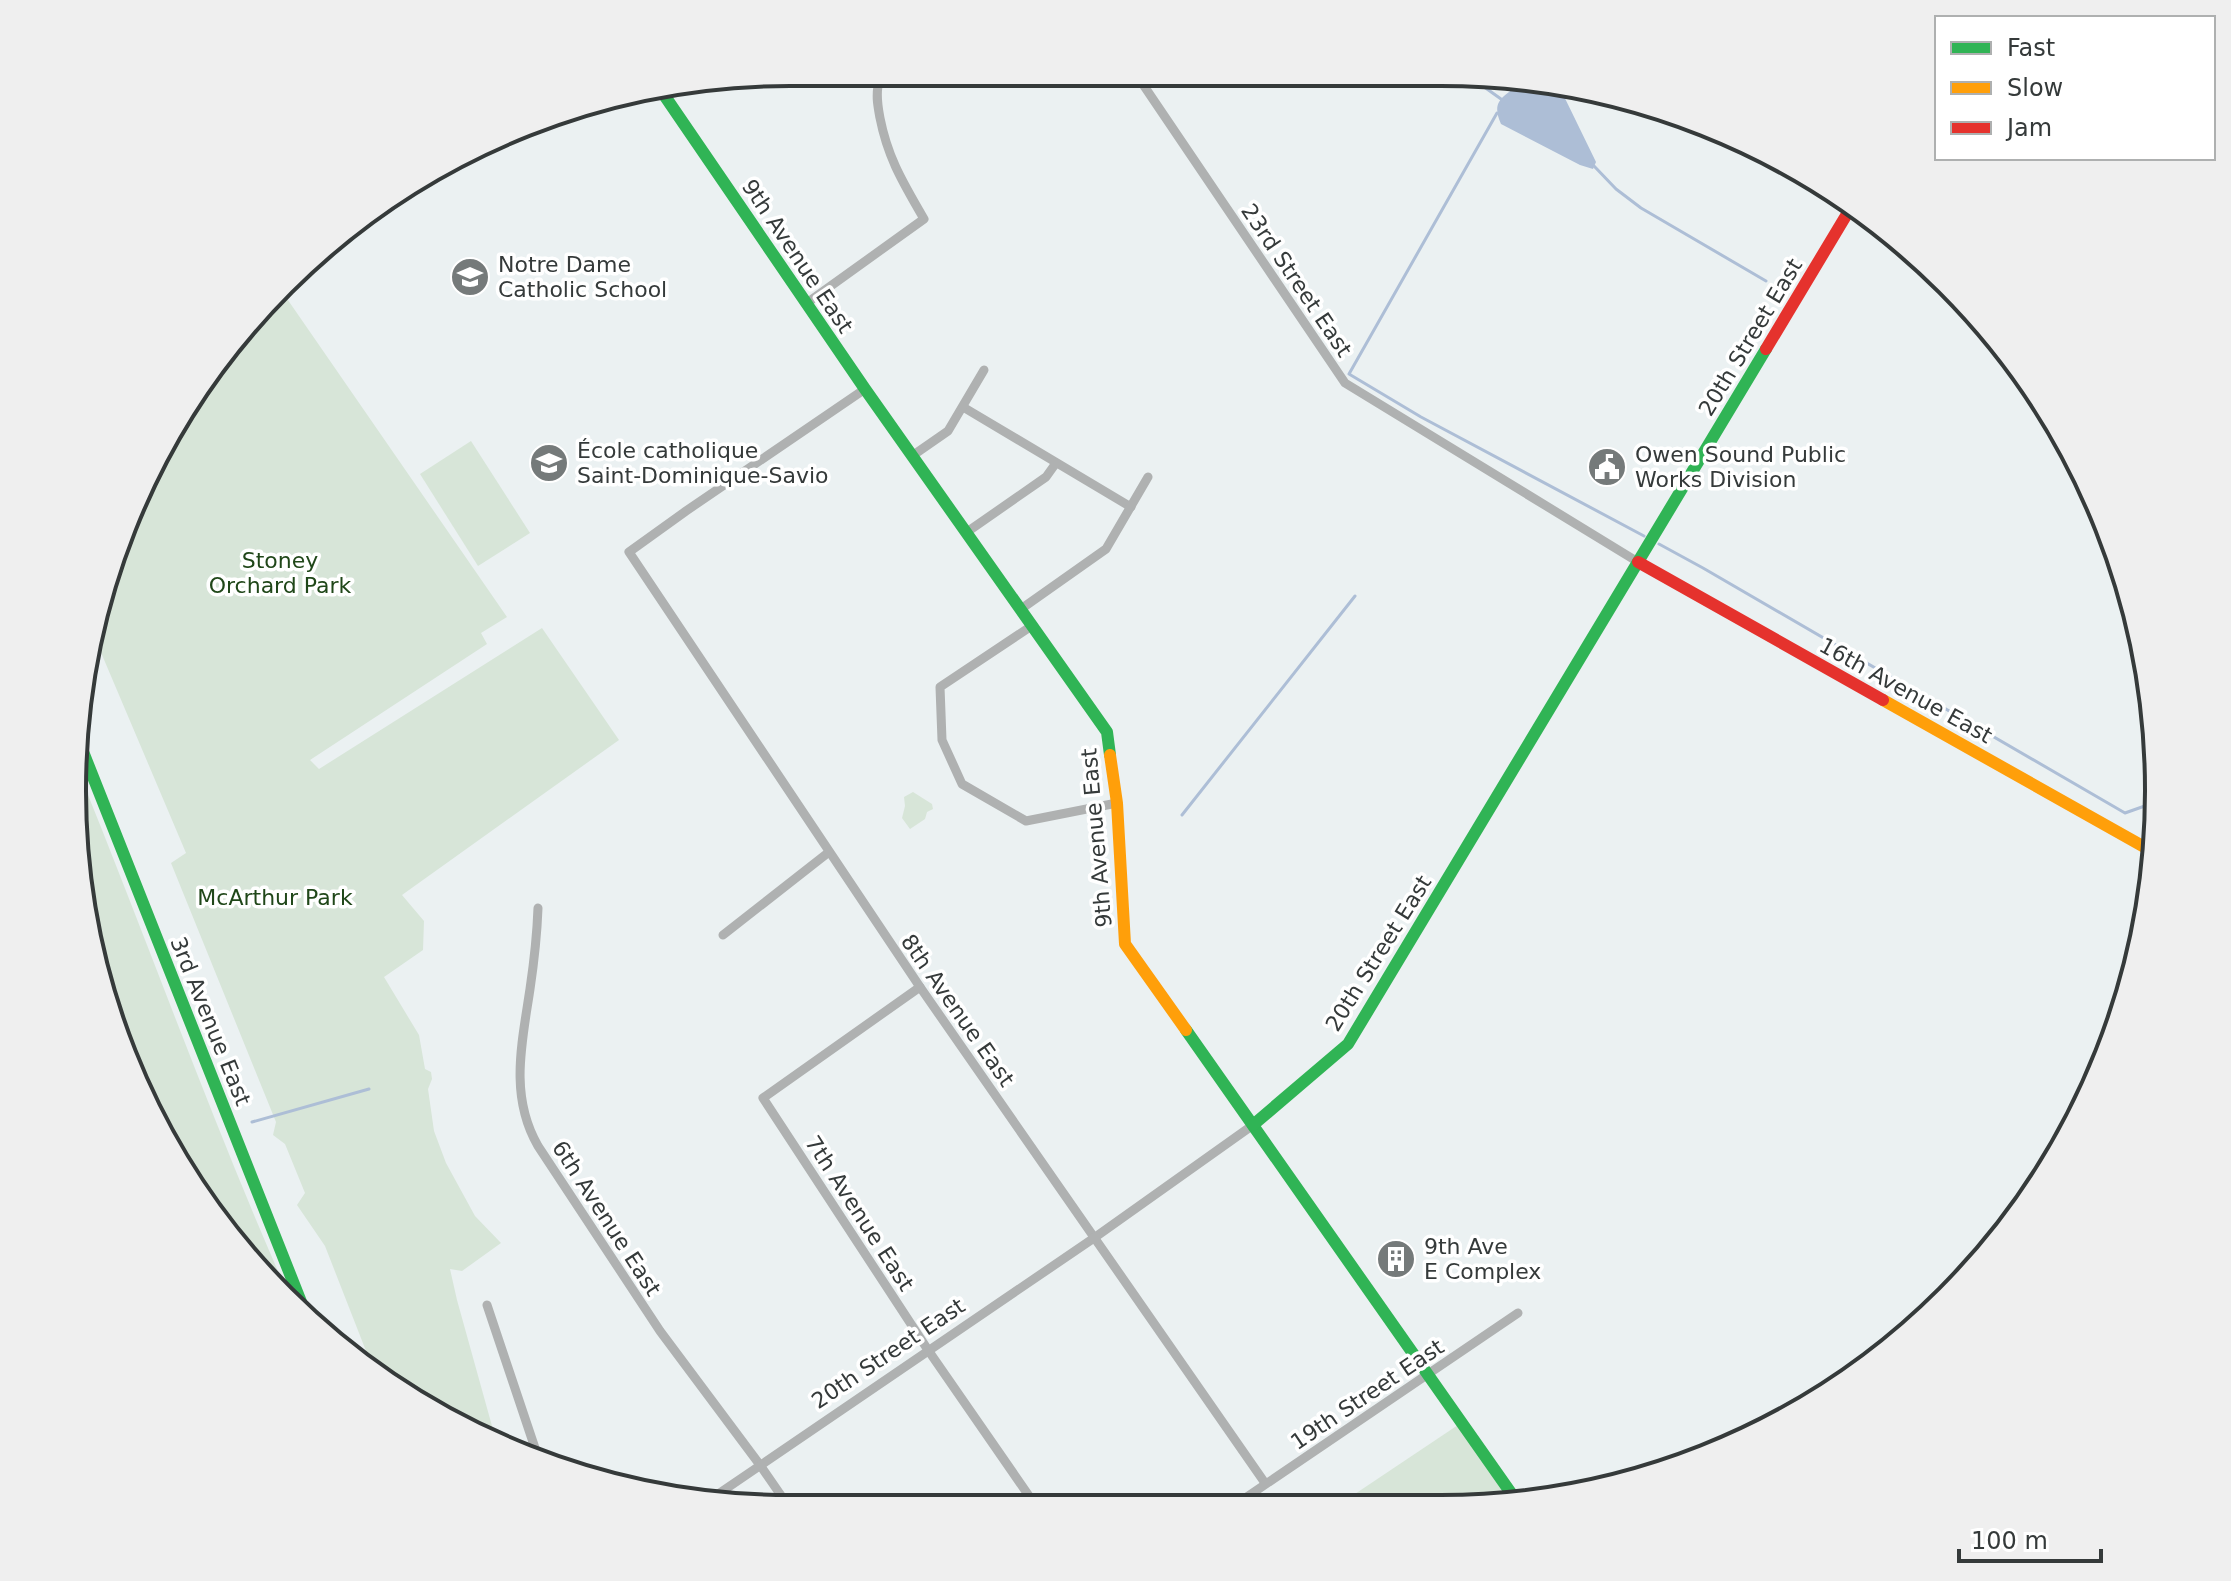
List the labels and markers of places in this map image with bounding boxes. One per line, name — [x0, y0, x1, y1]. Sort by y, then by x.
place label: Notre Dame Catholic School — [498, 252, 667, 302]
school or university icon: Notre Dame Catholic School — [449, 256, 491, 298]
place label: École catholique Saint-Dominique-Savio — [577, 438, 829, 488]
school or university icon: École catholique Saint-Dominique-Savio — [528, 442, 570, 484]
place label: Owen Sound Public Works Division — [1635, 442, 1846, 492]
public building icon: Owen Sound Public Works Division — [1586, 446, 1628, 488]
place label: 9th Ave E Complex — [1424, 1234, 1541, 1284]
building icon: 9th Ave E Complex — [1375, 1238, 1417, 1280]

